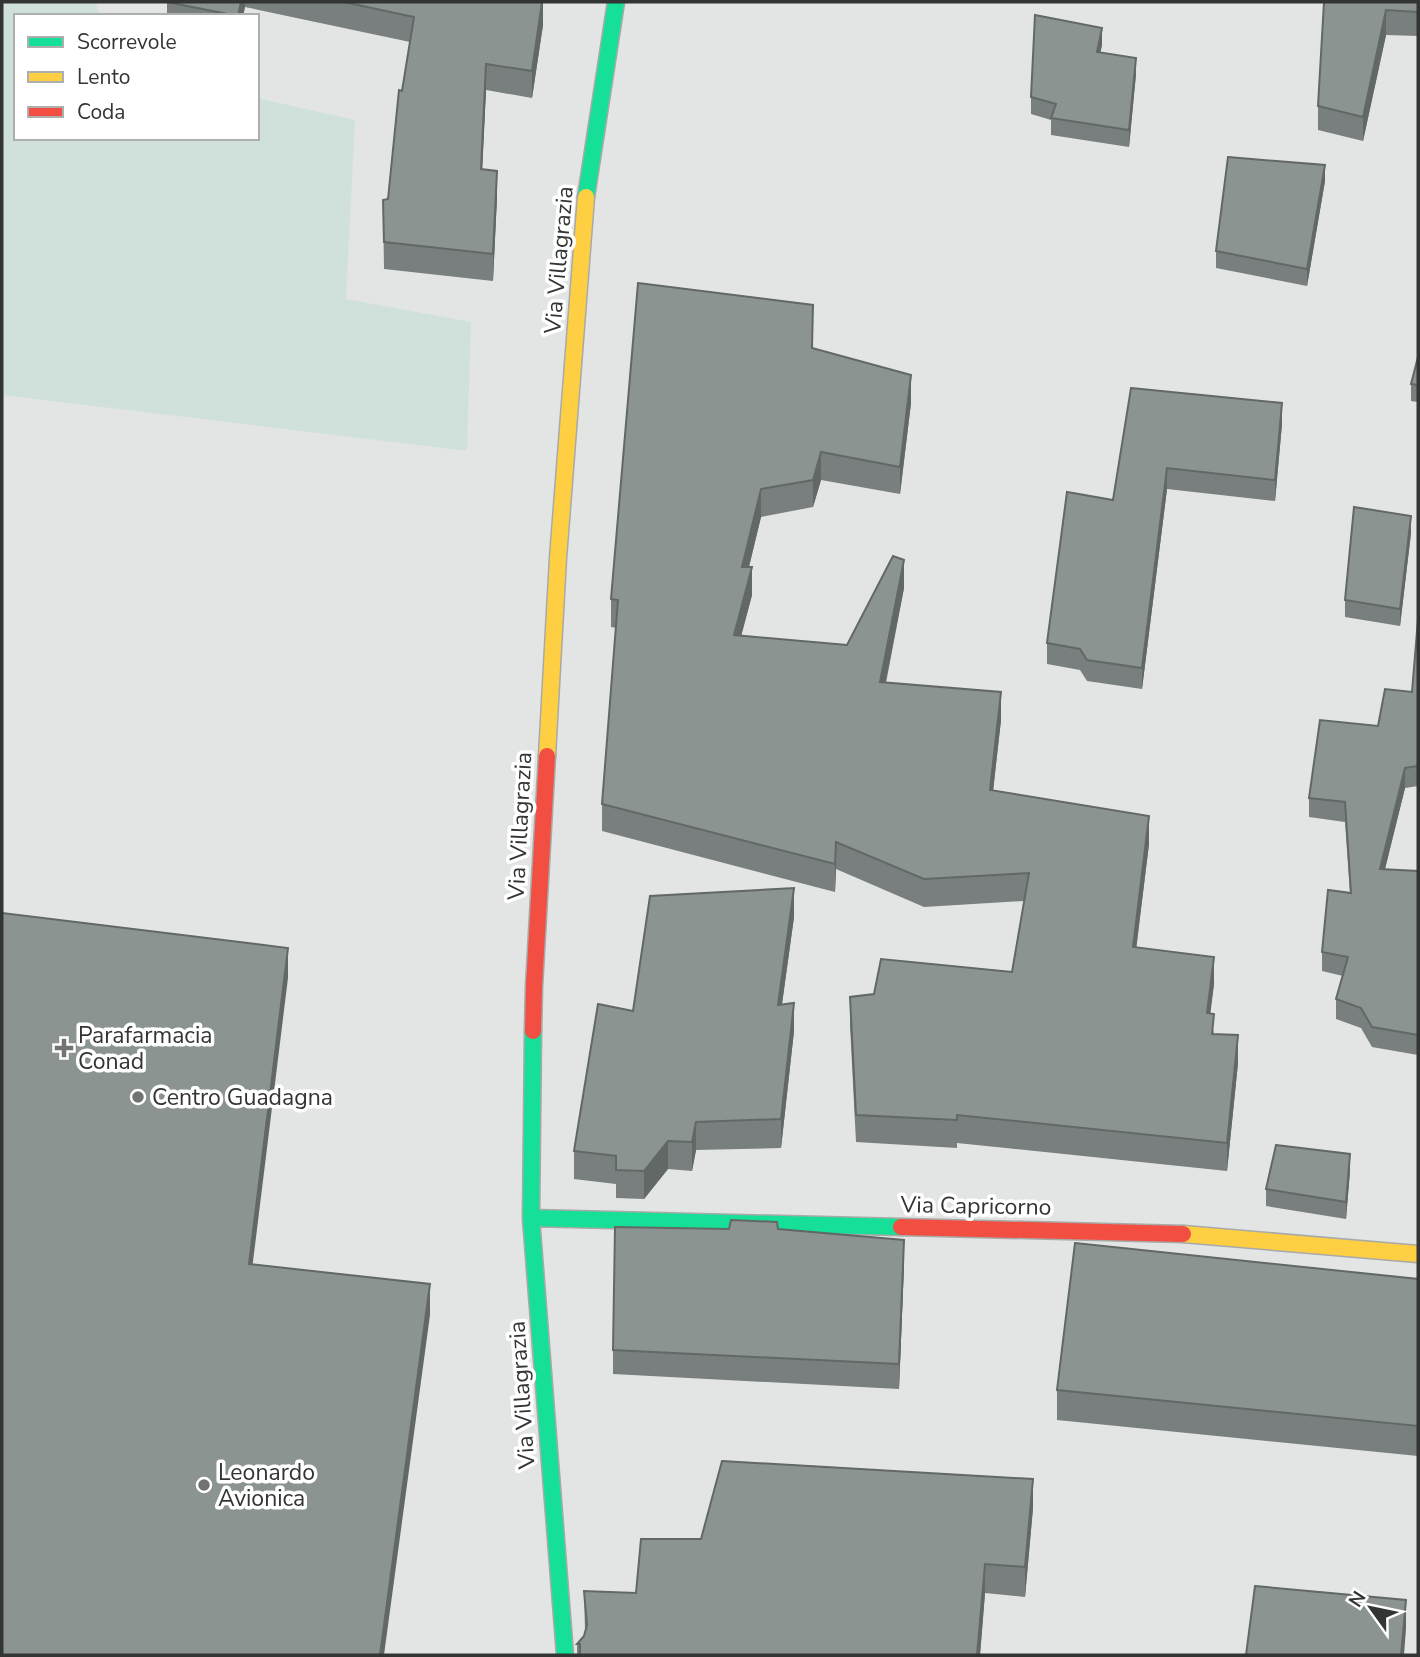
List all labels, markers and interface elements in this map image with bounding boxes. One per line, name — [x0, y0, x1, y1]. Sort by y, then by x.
legend — [14, 14, 259, 140]
text: Scorrevole — [77, 28, 177, 56]
text: Lento — [77, 63, 130, 91]
text: Coda — [77, 98, 125, 126]
street label: Via Villagrazia — [537, 185, 581, 336]
street label: Via Villagrazia — [501, 751, 539, 902]
place label: Parafarmacia Conad — [78, 1020, 213, 1077]
marker: Parafarmacia Conad — [56, 1040, 72, 1056]
place label: Centro Guadagna — [152, 1082, 333, 1113]
marker: Centro Guadagna — [130, 1089, 146, 1105]
street label: Via Capricorno — [899, 1189, 1052, 1223]
street label: Via Villagrazia — [501, 1320, 543, 1471]
place label: Leonardo Avionica — [218, 1457, 315, 1514]
marker: Leonardo Avionica — [196, 1477, 212, 1493]
north arrow — [1336, 1573, 1406, 1643]
text: N — [1343, 1586, 1372, 1612]

